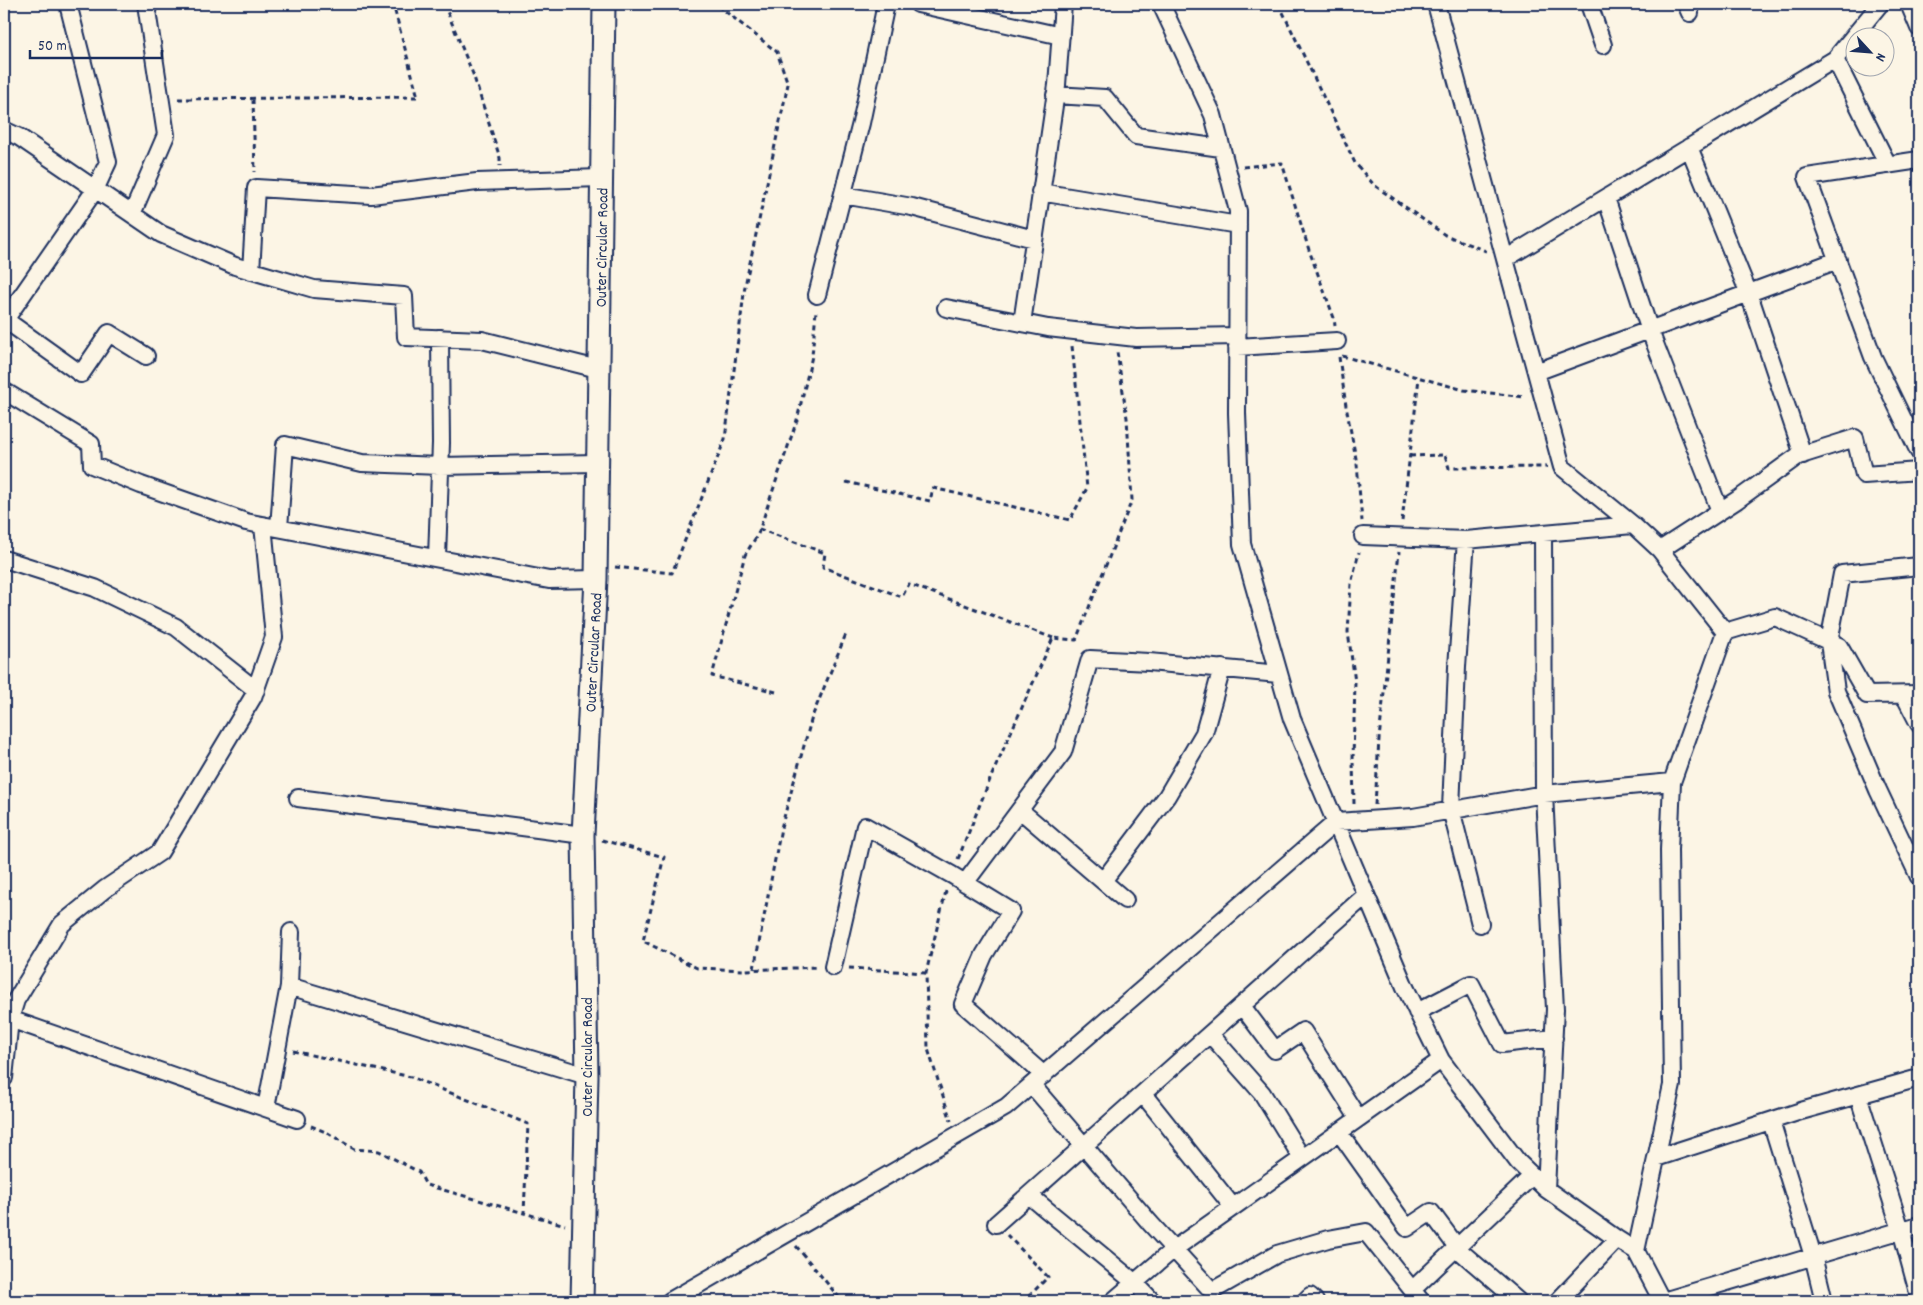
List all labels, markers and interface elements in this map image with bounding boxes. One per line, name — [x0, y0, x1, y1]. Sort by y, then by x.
scale bar — [30, 28, 162, 60]
north arrow — [1846, 28, 1896, 78]
text: 50 m — [38, 36, 67, 58]
text: N — [1869, 49, 1890, 64]
street label: Outer Circular Road — [591, 187, 615, 307]
street label: Outer Circular Road — [580, 592, 609, 713]
street label: Outer Circular Road — [577, 997, 600, 1117]

